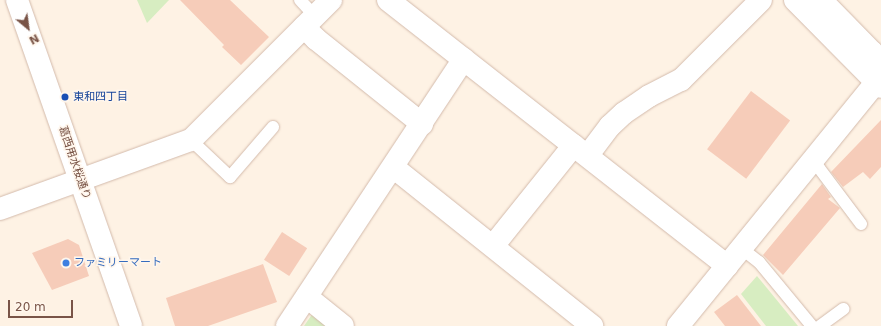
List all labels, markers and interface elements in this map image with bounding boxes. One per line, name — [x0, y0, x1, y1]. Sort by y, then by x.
north arrow — [8, 8, 48, 48]
text: N — [27, 31, 41, 47]
place label: 東和四丁目 — [73, 90, 128, 104]
marker: 東和四丁目 — [60, 92, 70, 102]
street label: 葛西用水桜通り — [55, 124, 93, 202]
place label: ファミリーマート — [74, 256, 162, 270]
marker: ファミリーマート — [61, 258, 71, 268]
scale bar — [10, 292, 75, 318]
text: 20 m — [15, 300, 46, 314]

